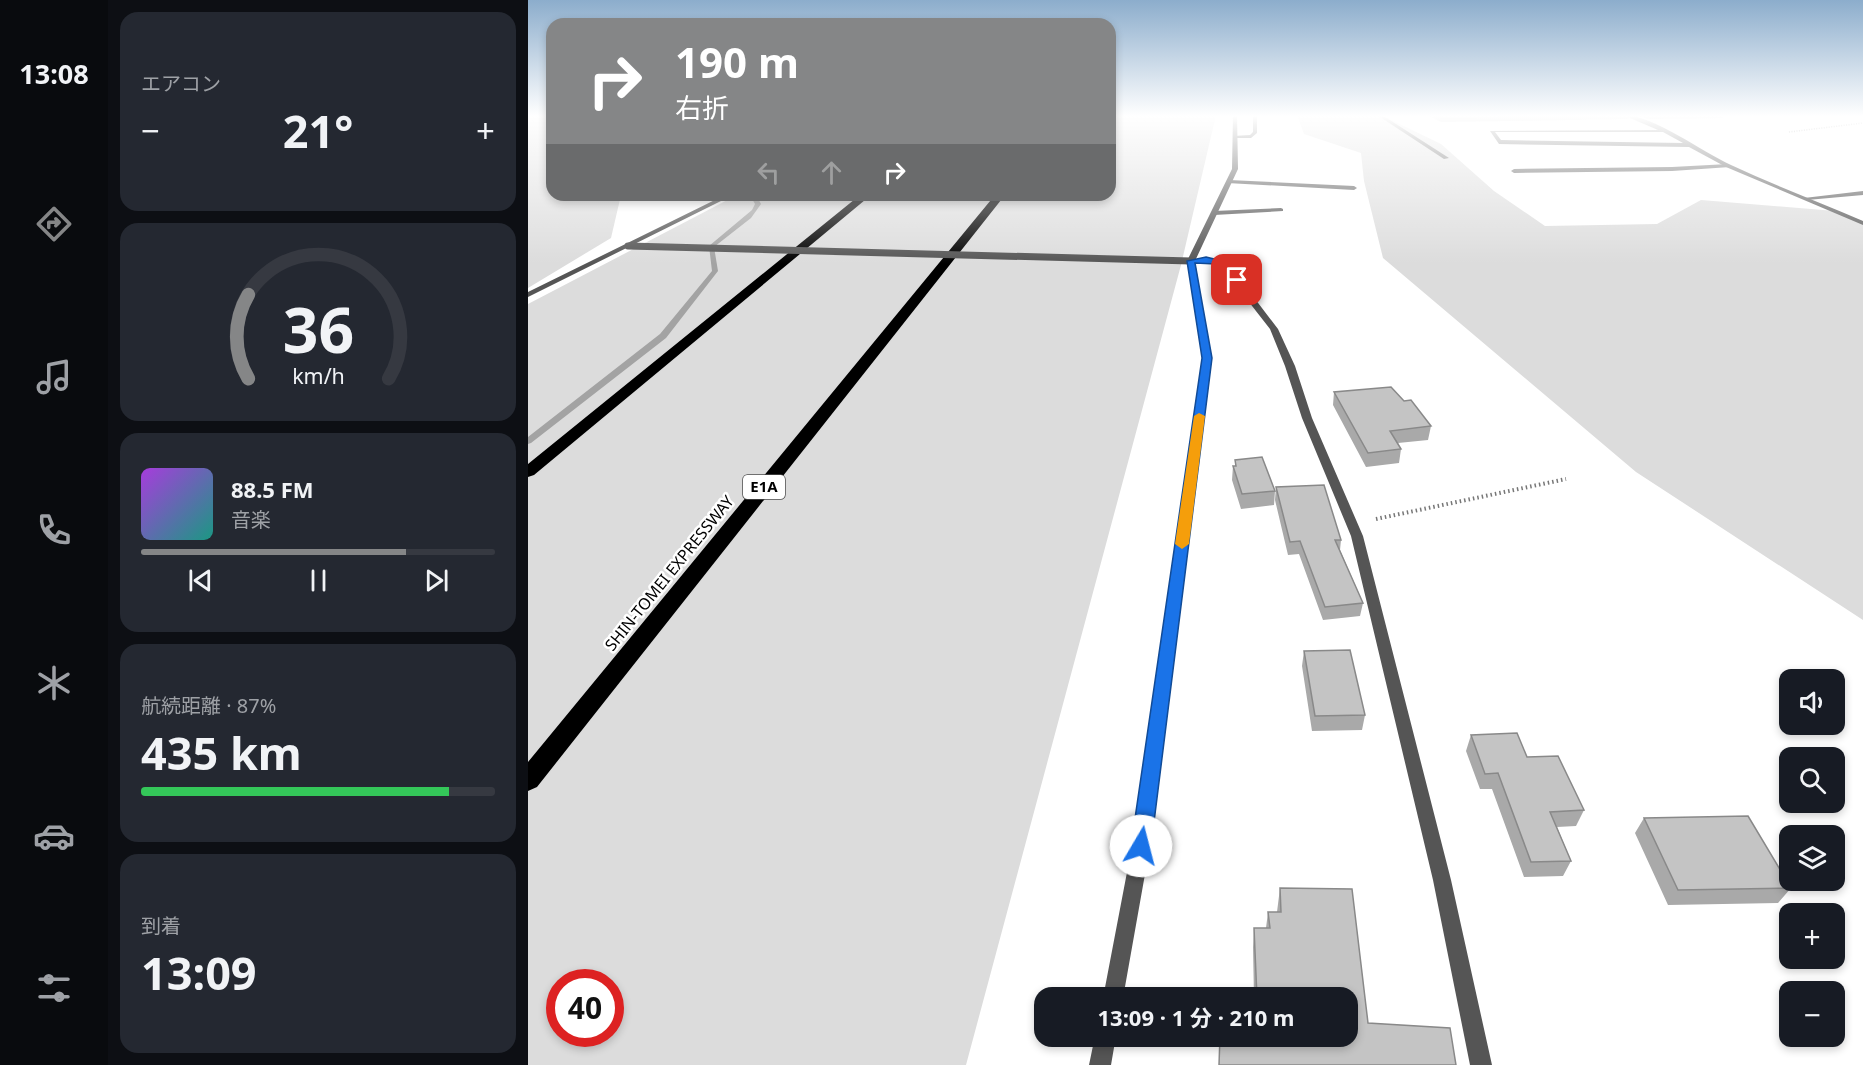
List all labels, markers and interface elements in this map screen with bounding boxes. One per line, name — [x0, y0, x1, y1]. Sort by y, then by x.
text: 190 m — [675, 33, 799, 90]
icon: right — [576, 42, 654, 120]
text: 13:08 — [19, 55, 89, 92]
text: エアコン — [141, 70, 221, 97]
text: 右折 — [675, 89, 729, 126]
text: 21° — [283, 100, 353, 161]
text: − — [141, 108, 160, 153]
text: + — [476, 108, 495, 153]
icon: left — [752, 156, 785, 189]
icon: ahead — [815, 156, 848, 189]
icon: right — [878, 156, 911, 189]
icon: directions — [33, 203, 75, 245]
pin — [1211, 254, 1262, 305]
icon: arrive — [1220, 263, 1253, 296]
text: 36 — [282, 286, 354, 371]
icon: music — [33, 356, 75, 398]
text: km/h — [292, 361, 344, 390]
text: 88.5 FM — [231, 474, 313, 504]
road number: E1A — [743, 475, 785, 499]
street label: SHIN-TOMEI EXPRESSWAY — [599, 490, 739, 655]
text: 音楽 — [231, 506, 271, 533]
icon: phone — [33, 509, 75, 551]
icon: previous — [184, 564, 217, 597]
icon: pause — [302, 564, 335, 597]
icon: next — [420, 564, 453, 597]
icon: climate — [33, 662, 75, 704]
map controls — [1779, 669, 1845, 1047]
button: sound — [1779, 669, 1845, 735]
text: 航続距離 · 87% — [141, 692, 276, 719]
text: 435 km — [141, 722, 302, 783]
button: search — [1779, 747, 1845, 813]
position arrow — [1109, 814, 1173, 878]
icon: car — [33, 815, 75, 857]
button: layers — [1779, 825, 1845, 891]
button: + — [1779, 903, 1845, 969]
text: 到着 — [141, 912, 181, 939]
text: 13:09 — [141, 942, 257, 1003]
icon: filters — [33, 967, 75, 1009]
speed limit sign: 40 — [546, 969, 624, 1047]
button: − — [1779, 981, 1845, 1047]
text: 13:09 · 1 分 · 210 m — [1098, 1002, 1295, 1032]

